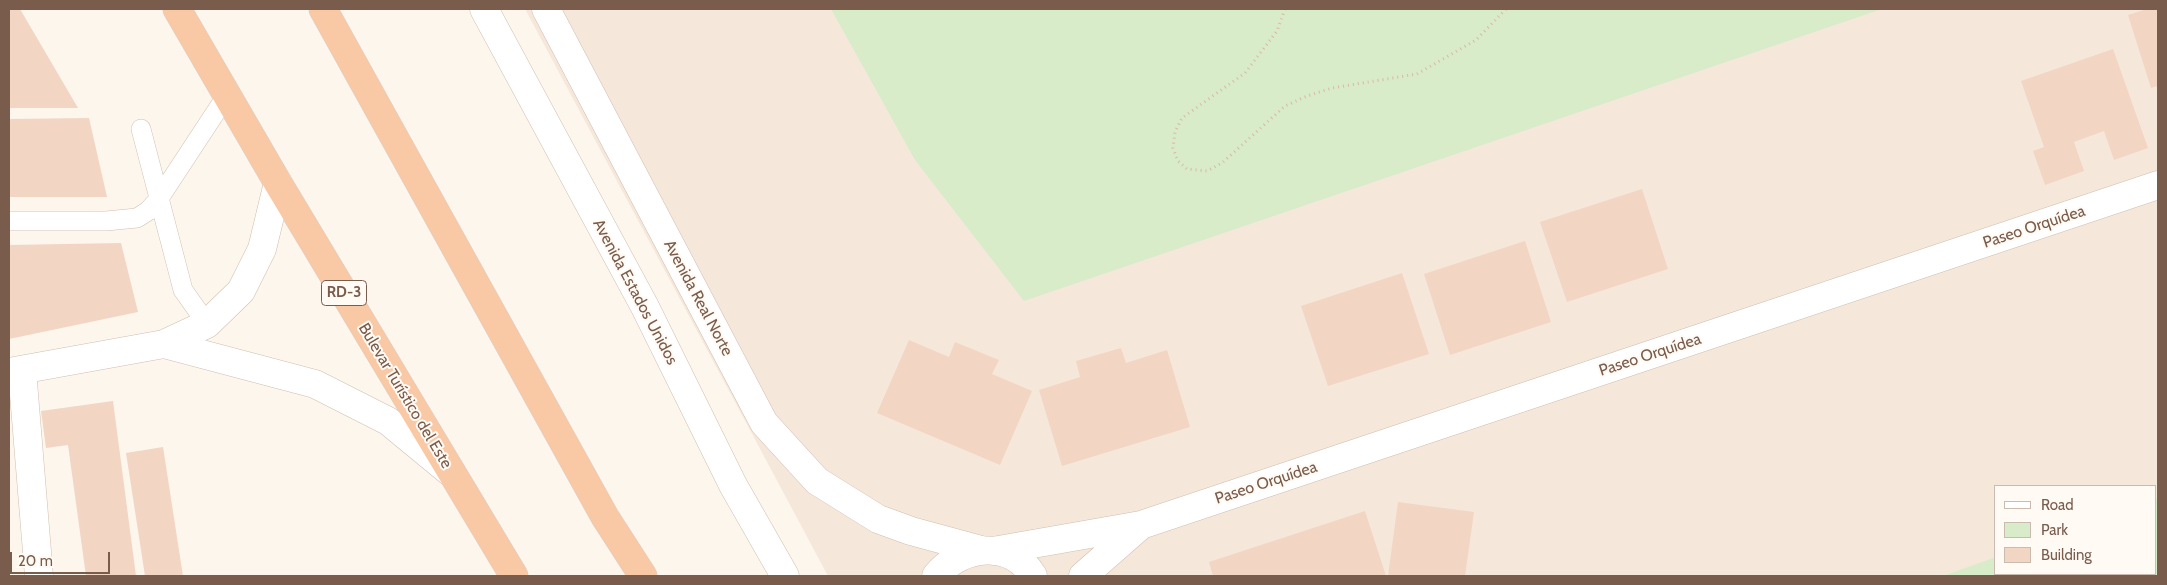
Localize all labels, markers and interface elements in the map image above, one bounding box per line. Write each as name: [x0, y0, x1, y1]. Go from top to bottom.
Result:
street label: Paseo Orquídea: [1980, 201, 2088, 253]
street label: Avenida Estados Unidos: [588, 216, 682, 368]
street label: Avenida Real Norte: [659, 237, 737, 359]
road number: RD-3: [322, 280, 366, 306]
street label: Bulevar Turístico del Este: [354, 320, 456, 472]
street label: Paseo Orquídea: [1596, 329, 1704, 381]
street label: Paseo Orquídea: [1212, 457, 1320, 509]
legend: [1994, 485, 2157, 575]
text: Road: [2041, 496, 2074, 514]
text: Park: [2041, 521, 2068, 539]
scale bar: [12, 542, 112, 574]
text: Building: [2041, 546, 2092, 564]
text: 20 m: [18, 552, 53, 570]

